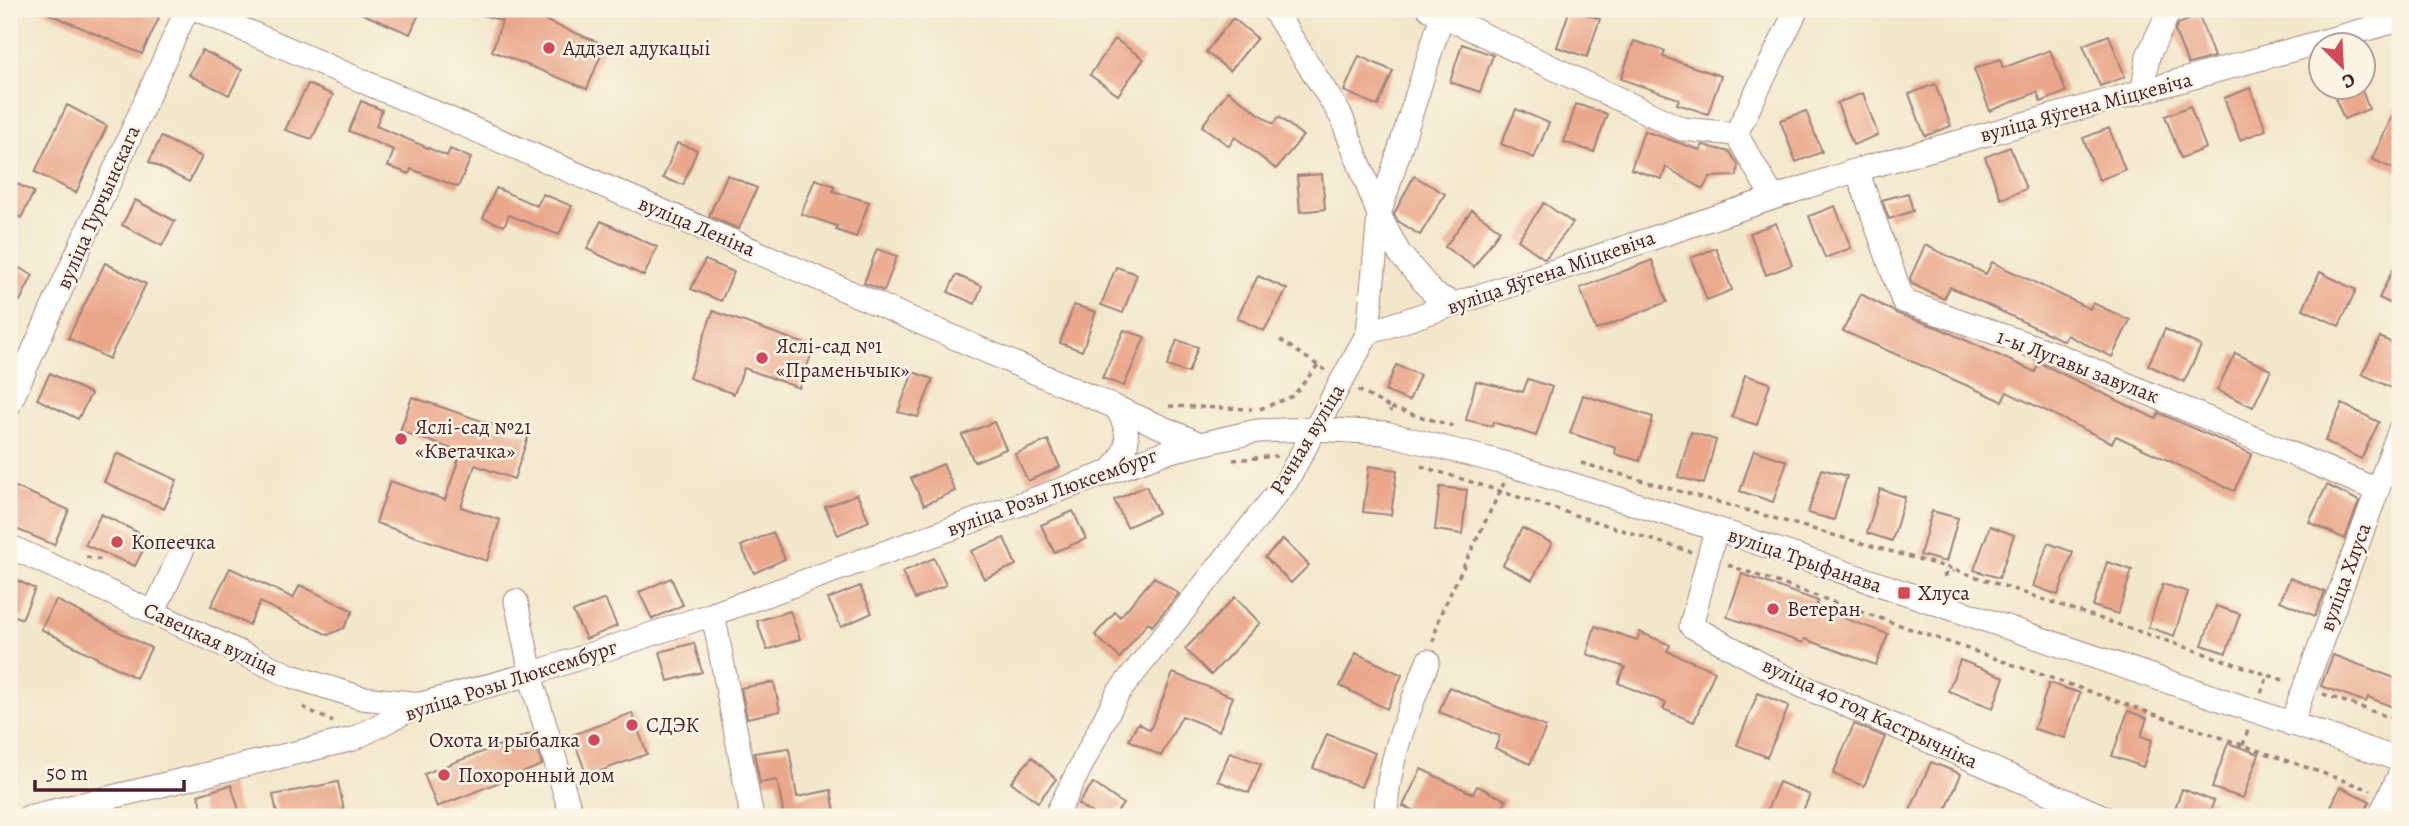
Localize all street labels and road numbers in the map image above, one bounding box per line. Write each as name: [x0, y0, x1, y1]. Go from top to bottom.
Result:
street label: вуліца Яўгена Міцкевіча: [1977, 65, 2195, 149]
street label: вуліца Турчынскага: [49, 120, 147, 293]
street label: вуліца Леніна: [634, 189, 760, 263]
street label: вуліца Яўгена Міцкевіча: [1443, 223, 1659, 321]
street label: 1-ы Лугавы завулак: [1993, 322, 2163, 410]
street label: Рачная вуліца: [1263, 378, 1351, 499]
street label: вуліца Розы Люксембург: [943, 441, 1161, 543]
street label: вуліца Хлуса: [2312, 519, 2378, 635]
street label: вуліца Трыфанава: [1724, 521, 1886, 600]
street label: Савецкая вуліца: [139, 596, 283, 683]
street label: вуліца Розы Люксембург: [401, 632, 621, 728]
street label: вуліца 40 год Кастрычніка: [1758, 651, 1983, 775]

